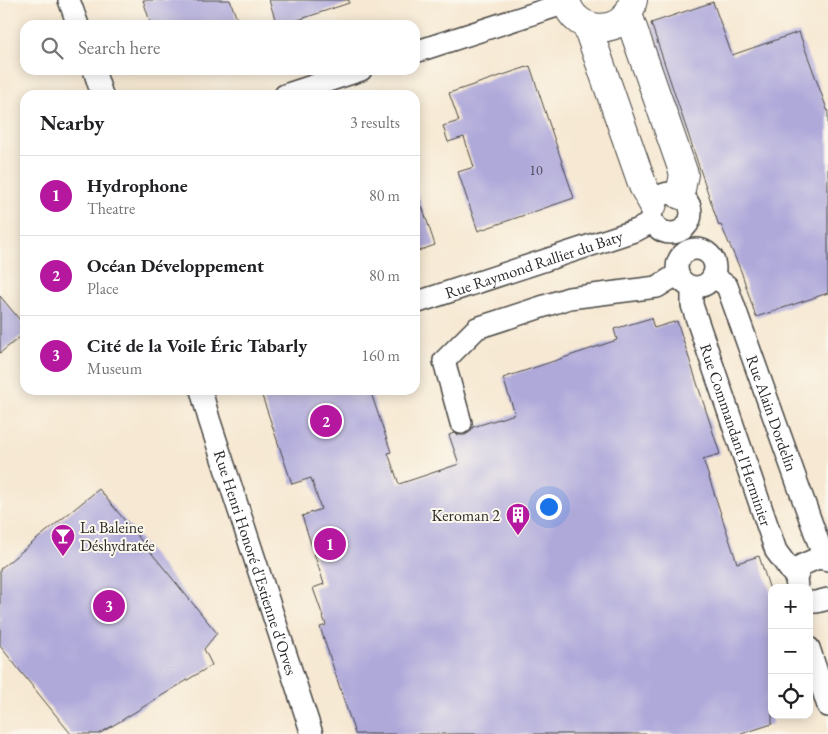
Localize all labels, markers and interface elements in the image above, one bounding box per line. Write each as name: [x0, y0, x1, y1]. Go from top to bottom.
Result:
search box: [20, 20, 420, 75]
icon: search: [38, 34, 66, 62]
text: Search here: [78, 35, 160, 60]
text: Nearby: [40, 109, 104, 136]
text: 3 results: [350, 112, 400, 133]
house number: 10: [529, 161, 543, 179]
text: Hydrophone: [87, 173, 188, 198]
text: 1: [52, 185, 60, 206]
text: 80 m: [369, 185, 400, 206]
text: Theatre: [87, 198, 135, 219]
street label: Rue Raymond Rallier du Baty: [442, 225, 626, 303]
text: Océan Développement: [87, 253, 264, 278]
text: 2: [52, 265, 60, 286]
text: 80 m: [369, 265, 400, 286]
text: Place: [87, 278, 119, 299]
text: Cité de la Voile Éric Tabarly: [87, 333, 307, 358]
street label: Rue Commandant l'Herminier: [695, 341, 777, 529]
text: 3: [52, 345, 60, 366]
text: 160 m: [361, 345, 400, 366]
street label: Rue Alain Dordelin: [742, 352, 803, 475]
text: Museum: [87, 358, 142, 379]
pin: 2: [310, 402, 342, 440]
street label: Rue Henri Honoré d'Estienne d'Orves: [209, 447, 302, 678]
your location: [536, 494, 562, 520]
building icon: Keroman 2: [505, 502, 531, 536]
place label: Keroman 2: [431, 505, 500, 526]
place label: La Baleine Déshydratée: [80, 517, 155, 556]
bar icon: La Baleine Déshydratée: [50, 523, 76, 557]
pin: 1: [314, 525, 346, 563]
map controls: [768, 584, 813, 719]
button: +: [768, 584, 813, 629]
pin: 3: [93, 587, 125, 625]
button: −: [768, 629, 813, 674]
button: locate: [768, 674, 813, 719]

